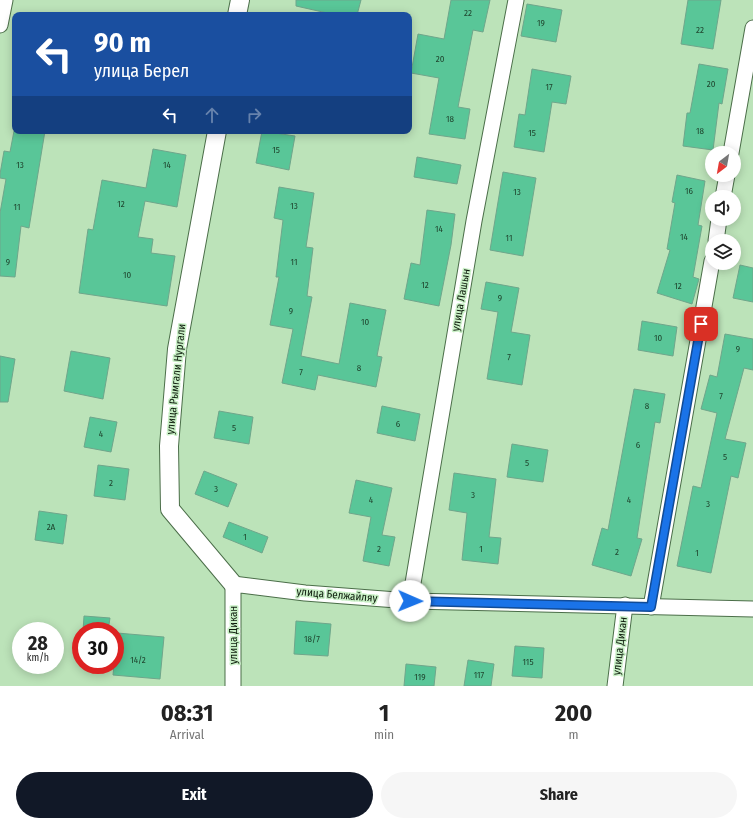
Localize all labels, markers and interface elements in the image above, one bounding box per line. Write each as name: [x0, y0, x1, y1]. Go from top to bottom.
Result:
house number: 22: [464, 8, 472, 18]
house number: 19: [537, 18, 545, 28]
house number: 22: [696, 25, 704, 35]
text: 90 m: [94, 26, 151, 59]
icon: left: [28, 28, 80, 80]
house number: 20: [436, 54, 445, 64]
text: улица Берел: [94, 60, 189, 82]
house number: 20: [707, 79, 716, 89]
house number: 17: [545, 82, 553, 92]
icon: left: [159, 104, 181, 126]
icon: ahead: [201, 104, 223, 126]
icon: right: [243, 104, 265, 126]
house number: 18: [446, 114, 455, 124]
house number: 18: [696, 126, 705, 136]
house number: 15: [528, 128, 536, 138]
house number: 15: [272, 145, 280, 155]
north arrow: [705, 146, 741, 182]
map controls: [705, 146, 741, 270]
house number: 13: [16, 160, 24, 170]
house number: 14: [163, 160, 172, 170]
house number: 16: [685, 186, 694, 196]
house number: 13: [513, 187, 521, 197]
button: sound: [705, 190, 741, 226]
house number: 12: [117, 199, 125, 209]
house number: 13: [290, 201, 298, 211]
house number: 11: [14, 202, 20, 212]
house number: 14: [435, 224, 444, 234]
house number: 14: [680, 232, 689, 242]
house number: 11: [506, 233, 512, 243]
button: layers: [705, 234, 741, 270]
house number: 9: [6, 257, 10, 267]
house number: 11: [291, 257, 297, 267]
street label: улица Лашын: [449, 268, 473, 332]
house number: 10: [123, 270, 131, 280]
house number: 12: [421, 280, 429, 290]
house number: 12: [674, 281, 682, 291]
house number: 9: [498, 293, 502, 303]
house number: 9: [289, 306, 293, 316]
pin: [684, 307, 718, 341]
icon: arrive: [690, 313, 712, 335]
house number: 10: [361, 317, 369, 327]
street label: улица Рымгали Нургали: [164, 323, 188, 435]
house number: 10: [654, 333, 662, 343]
house number: 9: [736, 344, 740, 354]
house number: 7: [507, 352, 511, 362]
house number: 8: [357, 363, 362, 373]
house number: 7: [299, 367, 303, 377]
house number: 7: [719, 391, 723, 401]
house number: 8: [645, 401, 650, 411]
house number: 6: [396, 419, 401, 429]
house number: 5: [232, 423, 236, 433]
house number: 4: [99, 429, 104, 439]
house number: 6: [636, 440, 641, 450]
house number: 5: [723, 452, 727, 462]
house number: 5: [525, 458, 529, 468]
house number: 2: [109, 478, 113, 488]
house number: 3: [214, 484, 218, 494]
house number: 3: [471, 490, 475, 500]
house number: 4: [369, 495, 374, 505]
house number: 4: [627, 495, 632, 505]
house number: 3: [706, 499, 710, 509]
house number: 2А: [47, 522, 56, 532]
house number: 1: [243, 532, 247, 542]
house number: 2: [377, 544, 381, 554]
house number: 1: [479, 544, 483, 554]
house number: 2: [615, 547, 619, 557]
house number: 1: [695, 548, 699, 558]
position arrow: [389, 580, 431, 622]
street label: улица Белжайляу: [296, 585, 378, 605]
street label: улица Дикан: [227, 606, 240, 664]
street label: улица Дикан: [610, 616, 630, 676]
speed limit sign: 30: [72, 622, 124, 674]
text: 28: [28, 631, 48, 655]
house number: 18/7: [304, 634, 320, 644]
text: km/h: [27, 652, 49, 664]
house number: 14/2: [130, 655, 146, 665]
house number: 115: [522, 657, 534, 667]
house number: 117: [474, 670, 485, 680]
house number: 119: [414, 672, 426, 682]
text: 08:31: [161, 699, 213, 727]
text: 1: [379, 699, 389, 727]
text: 200: [555, 699, 592, 727]
text: Arrival: [170, 727, 204, 742]
text: min: [374, 727, 394, 742]
text: m: [569, 727, 579, 742]
button: Exit: [16, 772, 373, 818]
button: Share: [381, 772, 737, 818]

